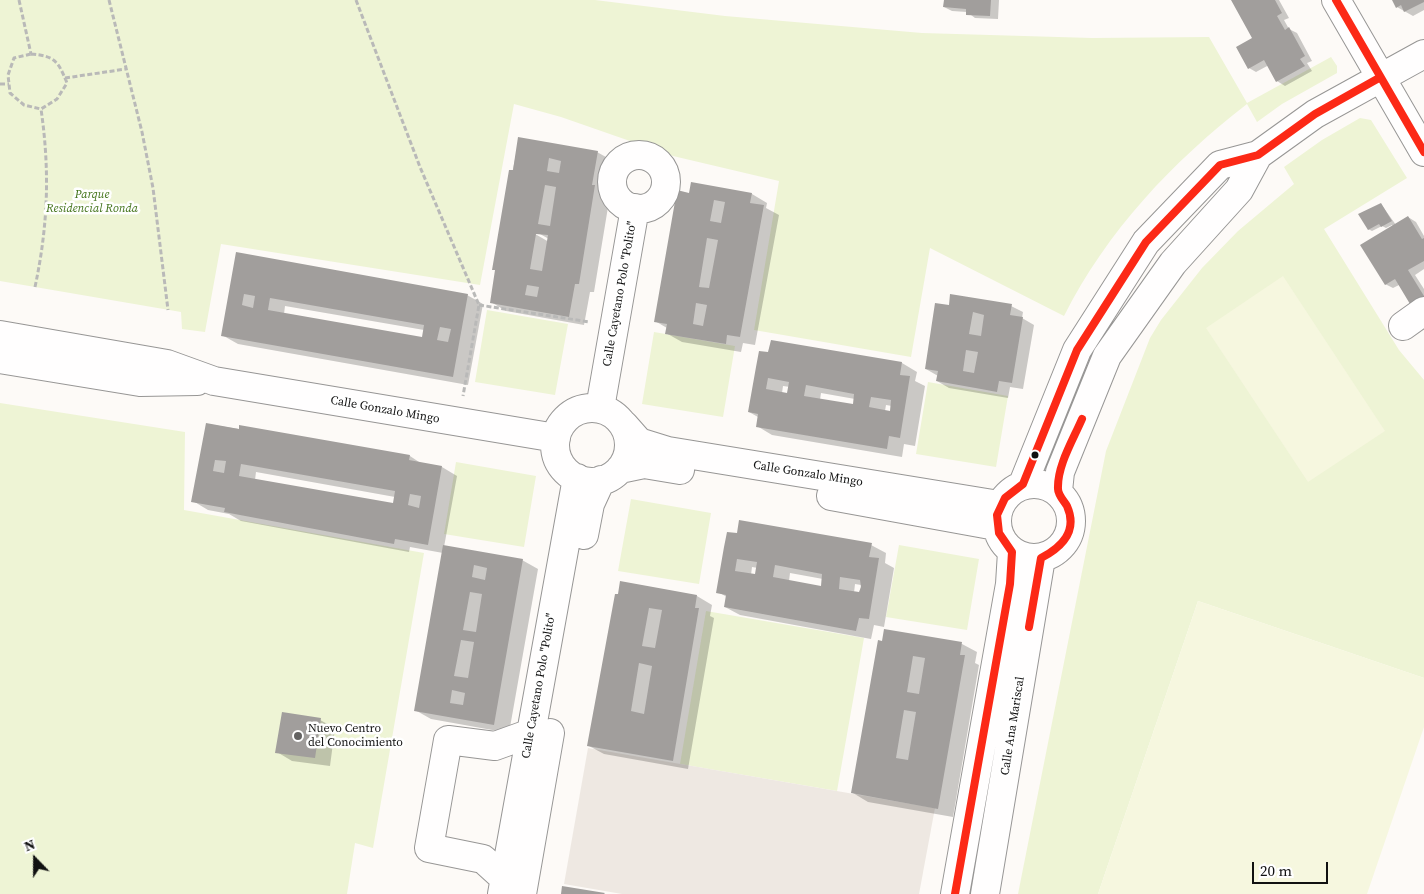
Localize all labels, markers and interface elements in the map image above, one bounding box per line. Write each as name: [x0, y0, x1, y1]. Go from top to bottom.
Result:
park label: Parque Residencial Ronda: [46, 188, 138, 216]
street label: Calle Cayetano Polo "Polito": [600, 220, 640, 368]
street label: Calle Gonzalo Mingo: [329, 393, 441, 427]
unlabelled marker: [1030, 450, 1040, 460]
street label: Calle Gonzalo Mingo: [752, 458, 864, 490]
street label: Calle Cayetano Polo "Polito": [519, 612, 559, 760]
street label: Calle Ana Mariscal: [998, 676, 1028, 776]
place label: Nuevo Centro del Conocimiento: [308, 722, 403, 750]
marker: Nuevo Centro del Conocimiento: [292, 730, 304, 742]
north arrow: [10, 834, 60, 884]
text: N: [21, 834, 38, 856]
scale bar: [1254, 852, 1330, 884]
text: 20 m: [1260, 860, 1292, 881]

